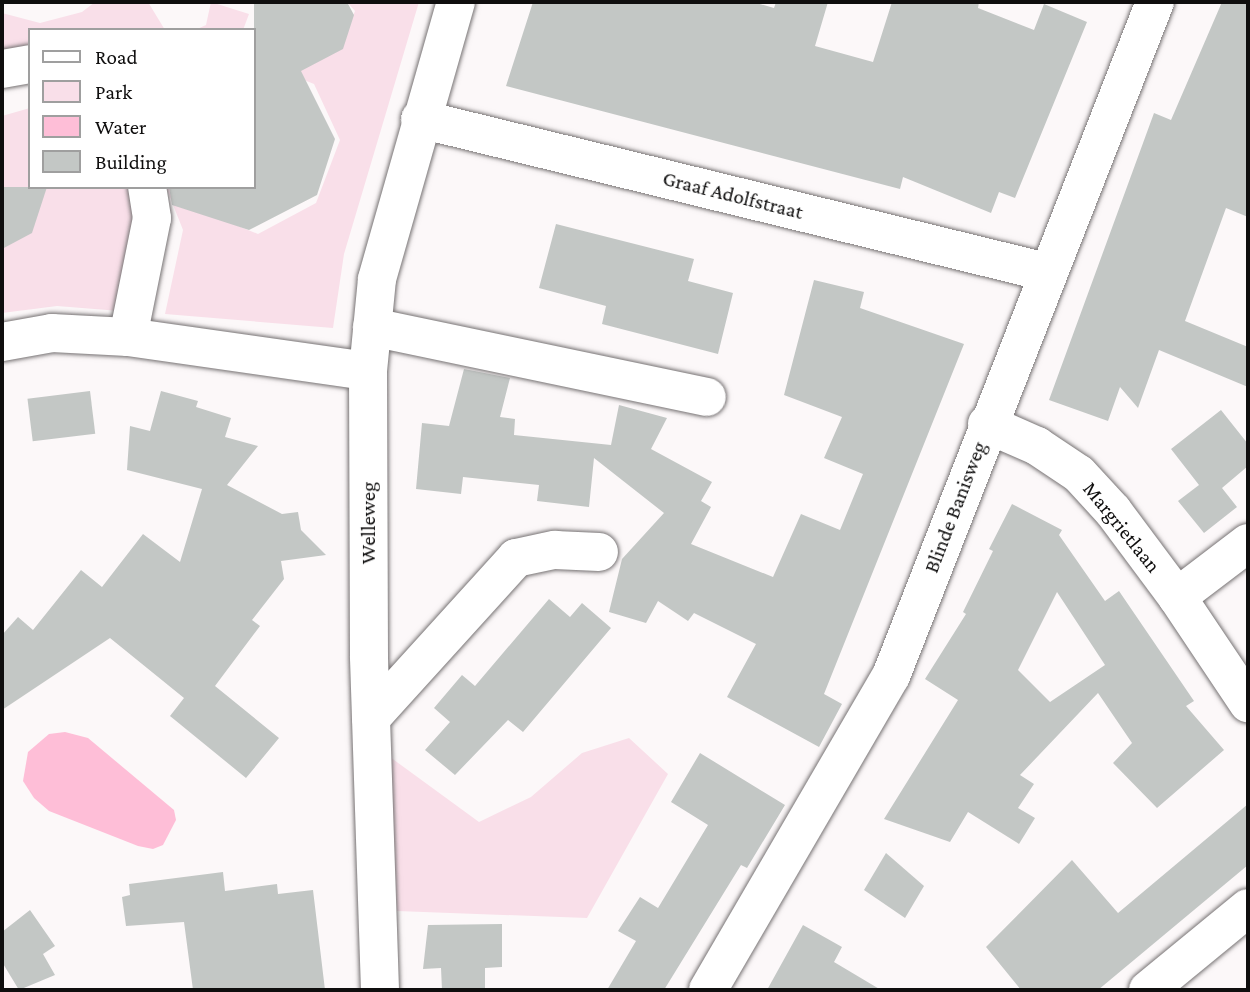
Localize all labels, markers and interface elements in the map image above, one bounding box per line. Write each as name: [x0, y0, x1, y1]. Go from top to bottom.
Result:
legend: [28, 28, 256, 189]
text: Road: [95, 45, 138, 69]
text: Park: [95, 80, 132, 104]
text: Water: [95, 115, 147, 139]
text: Building: [95, 150, 167, 174]
street label: Graaf Adolfstraat: [660, 165, 806, 225]
street label: Blinde Banisweg: [918, 438, 992, 576]
street label: Margrietlaan: [1078, 476, 1166, 578]
street label: Welleweg: [355, 482, 381, 564]

